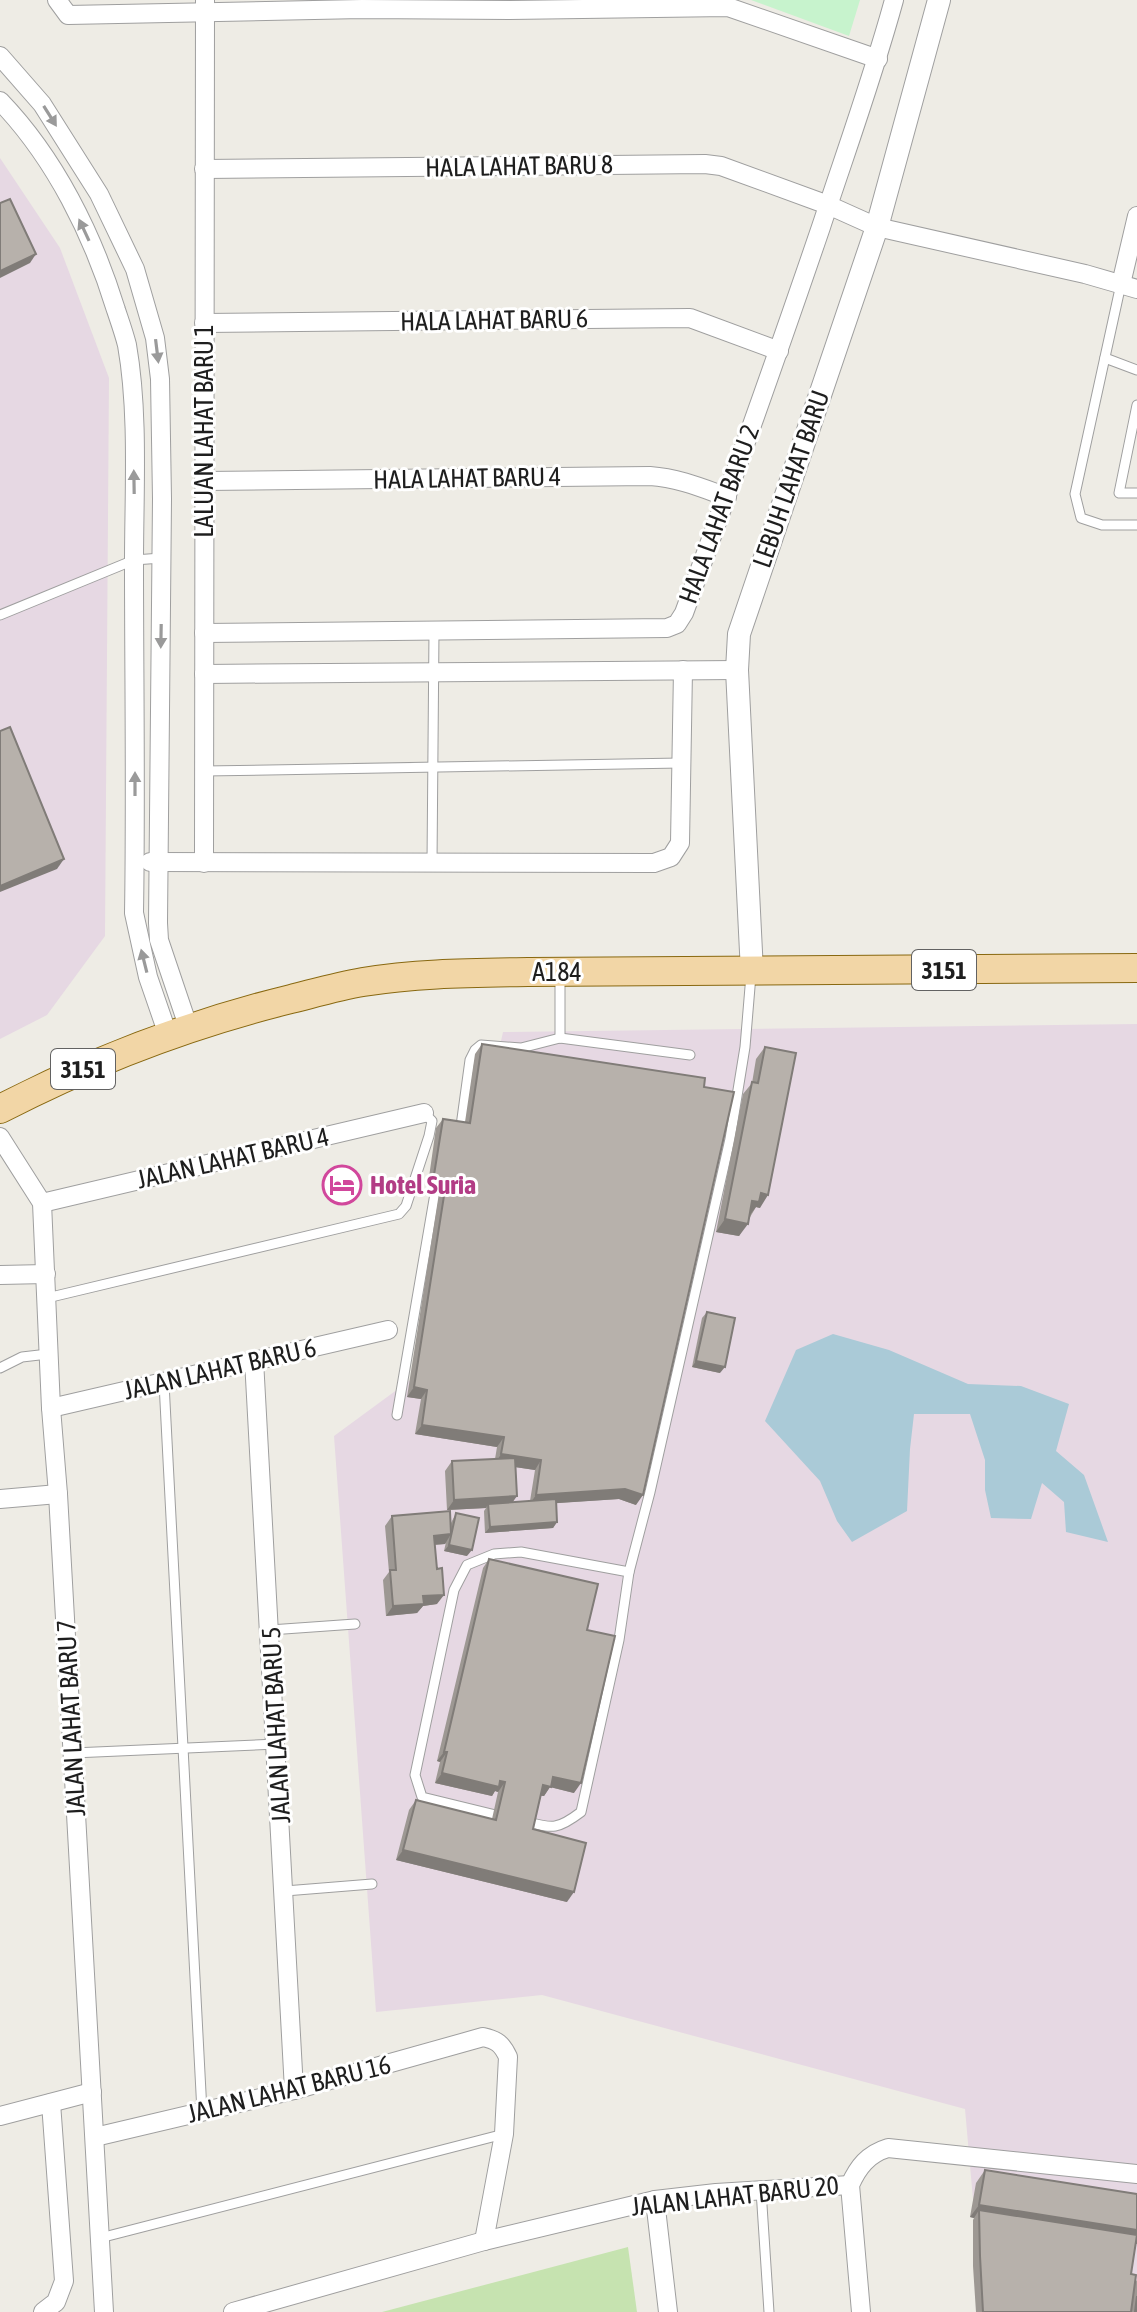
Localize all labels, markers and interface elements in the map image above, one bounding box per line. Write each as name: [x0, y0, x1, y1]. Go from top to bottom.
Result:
one-way arrow: [42, 105, 56, 127]
street label: HALA LAHAT BARU 8: [425, 149, 613, 183]
one-way arrow: [78, 219, 91, 242]
street label: HALA LAHAT BARU 6: [400, 303, 588, 337]
street label: LALUAN LAHAT BARU 1: [189, 324, 219, 538]
one-way arrow: [151, 339, 164, 364]
street label: LEBUH LAHAT BARU: [747, 386, 835, 572]
street label: HALA LAHAT BARU 2: [673, 421, 765, 607]
street label: HALA LAHAT BARU 4: [373, 461, 561, 495]
one-way arrow: [128, 469, 141, 494]
one-way arrow: [155, 624, 168, 649]
one-way arrow: [129, 771, 141, 796]
one-way arrow: [137, 949, 150, 974]
road number: 3151: [912, 950, 976, 990]
street label: A184: [532, 957, 582, 987]
road number: 3151: [51, 1049, 115, 1089]
street label: JALAN LAHAT BARU 4: [134, 1121, 332, 1195]
hotel icon: Hotel Suria: [321, 1164, 363, 1206]
place label: Hotel Suria: [370, 1170, 476, 1200]
street label: JALAN LAHAT BARU 6: [121, 1332, 319, 1406]
street label: JALAN LAHAT BARU 7: [51, 1619, 91, 1817]
street label: JALAN LAHAT BARU 5: [256, 1626, 296, 1824]
street label: JALAN LAHAT BARU 16: [184, 2049, 394, 2129]
street label: JALAN LAHAT BARU 20: [630, 2170, 840, 2222]

